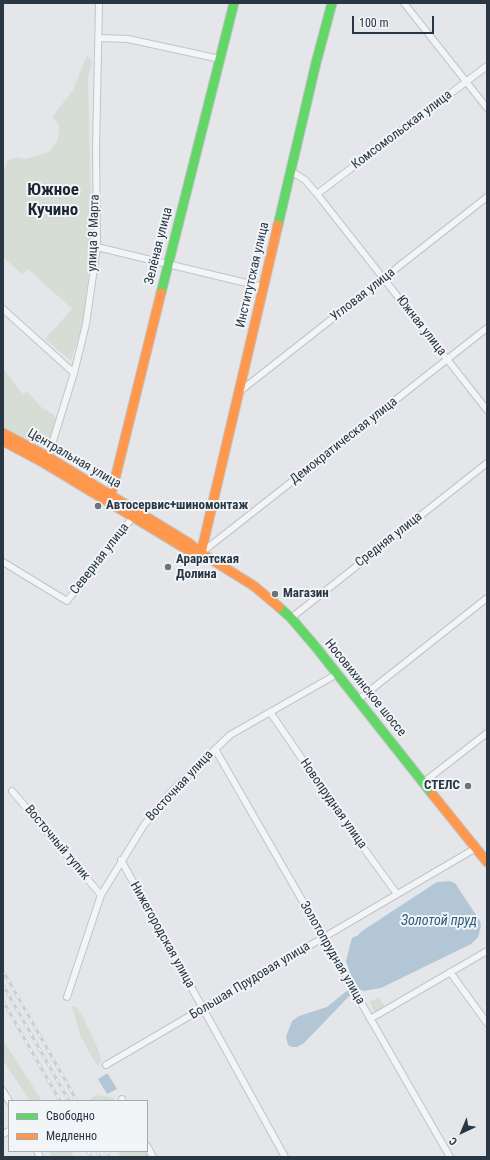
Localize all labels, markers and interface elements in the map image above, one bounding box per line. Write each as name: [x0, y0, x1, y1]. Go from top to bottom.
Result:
scale bar: [354, 8, 436, 34]
text: 100 m: [359, 16, 389, 30]
street label: Комсомольская улица: [349, 87, 455, 173]
district label: Южное Кучино: [27, 181, 79, 221]
street label: улица 8 Марта: [85, 194, 103, 272]
street label: Зелёная улица: [142, 206, 176, 286]
street label: Институтская улица: [233, 221, 273, 329]
street label: Угловая улица: [328, 265, 398, 325]
street label: Южная улица: [393, 293, 449, 359]
street label: Демократическая улица: [287, 394, 401, 488]
street label: Центральная улица: [24, 426, 124, 492]
place label: Автосервис+шиномонтаж: [106, 498, 248, 514]
marker: Автосервис+шиномонтаж: [93, 501, 103, 511]
street label: Средняя улица: [353, 509, 425, 571]
street label: Северная улица: [67, 520, 133, 598]
place label: Араратская Долина: [176, 552, 239, 583]
marker: Араратская Долина: [163, 562, 173, 572]
place label: Магазин: [283, 586, 329, 602]
marker: Магазин: [270, 589, 280, 599]
street label: Носовихинское шоссе: [321, 636, 409, 740]
street label: Восточная улица: [143, 747, 217, 825]
street label: Новопрудная улица: [296, 756, 370, 852]
place label: СТЕЛС: [424, 778, 460, 794]
marker: СТЕЛС: [463, 781, 473, 791]
street label: Восточный тупик: [21, 802, 93, 884]
street label: Нижегородская улица: [126, 879, 198, 991]
street label: Золотопрудная улица: [296, 899, 368, 1007]
water label: Золотой пруд: [401, 913, 477, 929]
street label: Большая Прудовая улица: [187, 939, 313, 1023]
legend: [8, 1100, 148, 1152]
text: Свободно: [46, 1109, 95, 1123]
north arrow: [442, 1112, 482, 1152]
text: Медленно: [46, 1129, 97, 1143]
text: С: [447, 1134, 460, 1148]

